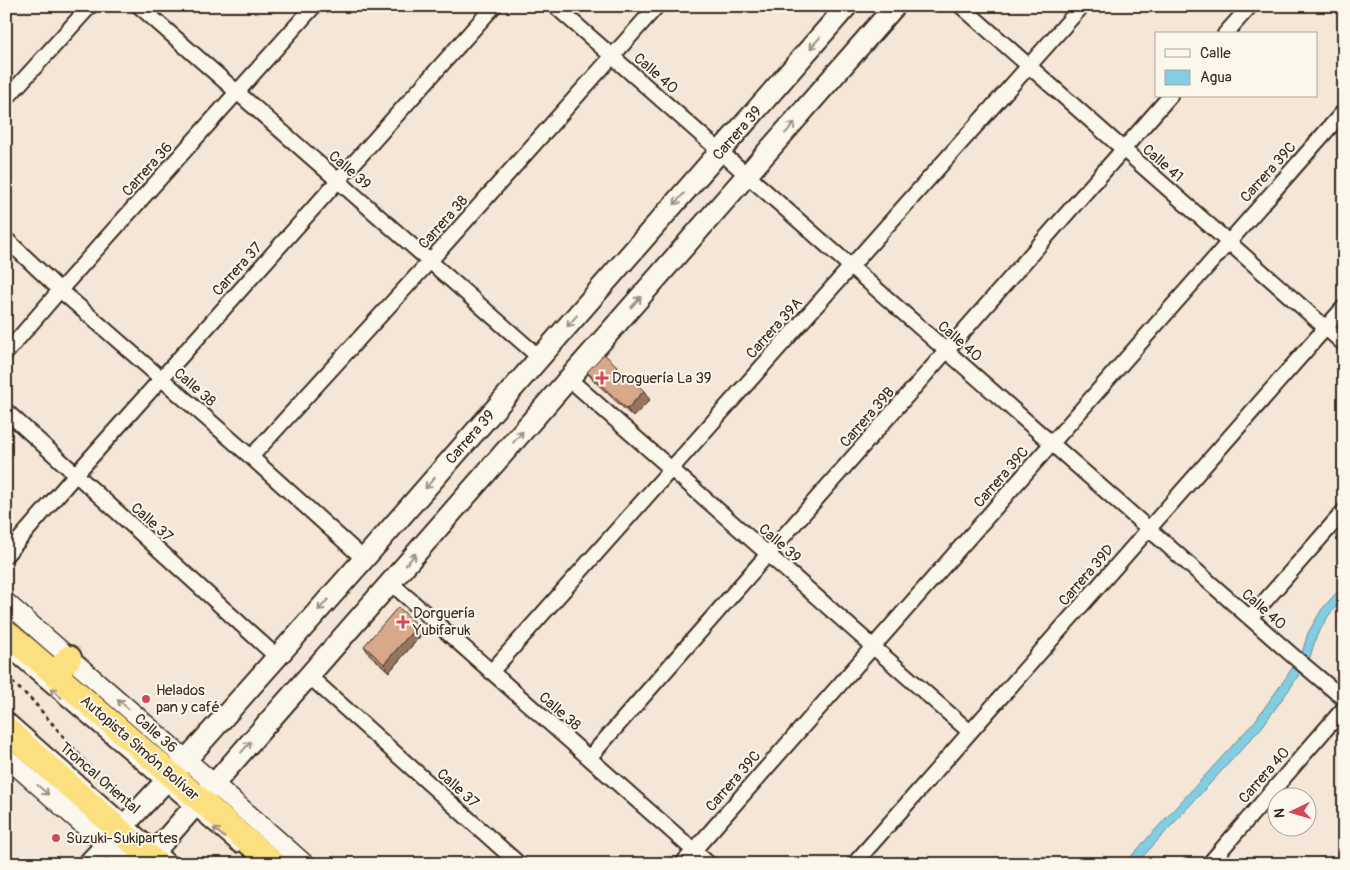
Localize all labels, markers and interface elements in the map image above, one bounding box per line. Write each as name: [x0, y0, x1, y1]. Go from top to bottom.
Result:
legend: [1155, 32, 1318, 98]
one-way arrow: [810, 36, 821, 49]
text: Calle: [1200, 44, 1231, 63]
street label: Calle 40: [629, 49, 682, 98]
text: Agua: [1200, 68, 1232, 87]
street label: Carrera 39: [709, 102, 766, 164]
one-way arrow: [784, 122, 795, 135]
street label: Carrera 36: [118, 138, 177, 200]
street label: Carrera 39C: [1236, 138, 1301, 207]
street label: Calle 41: [1138, 140, 1187, 186]
street label: Calle 39: [325, 147, 375, 194]
street label: Carrera 38: [414, 191, 473, 253]
one-way arrow: [673, 193, 685, 206]
street label: Carrera 37: [208, 238, 267, 300]
street label: Carrera 39A: [742, 294, 807, 363]
one-way arrow: [631, 295, 642, 308]
one-way arrow: [566, 315, 578, 328]
street label: Calle 40: [933, 317, 986, 366]
street label: Calle 38: [170, 364, 220, 411]
place label: Droguería La 39: [612, 369, 712, 388]
marker: Droguería La 39: [596, 372, 608, 384]
street label: Carrera 39B: [836, 383, 899, 452]
street label: Carrera 39: [442, 406, 499, 468]
one-way arrow: [512, 430, 523, 443]
street label: Carrera 39C: [970, 443, 1033, 512]
one-way arrow: [424, 477, 436, 490]
street label: Calle 37: [127, 498, 177, 546]
street label: Calle 39: [755, 520, 805, 567]
street label: Carrera 39D: [1055, 541, 1118, 610]
one-way arrow: [405, 553, 417, 566]
street label: Calle 40: [1237, 585, 1290, 634]
one-way arrow: [317, 599, 328, 612]
place label: Dorguería Yubifaruk: [412, 604, 475, 640]
marker: Dorguería Yubifaruk: [397, 616, 409, 628]
place label: Helados pan y café: [156, 681, 220, 717]
one-way arrow: [49, 687, 62, 699]
street label: Calle 38: [535, 688, 585, 735]
street label: Autopista Simón Bolívar: [76, 692, 204, 806]
marker: Helados pan y café: [140, 693, 152, 705]
one-way arrow: [116, 699, 129, 710]
street label: Calle 36: [130, 709, 181, 757]
street label: Troncal Oriental: [56, 738, 144, 818]
one-way arrow: [241, 741, 252, 754]
street label: Carrera 40: [1235, 743, 1294, 807]
street label: Carrera 39C: [702, 747, 765, 816]
street label: Calle 37: [433, 764, 483, 812]
one-way arrow: [36, 784, 49, 795]
north arrow: [1268, 788, 1318, 838]
text: N: [1271, 808, 1288, 819]
one-way arrow: [213, 827, 226, 838]
place label: Suzuki-Sukipartes: [66, 829, 178, 848]
marker: Suzuki-Sukipartes: [50, 832, 62, 844]

